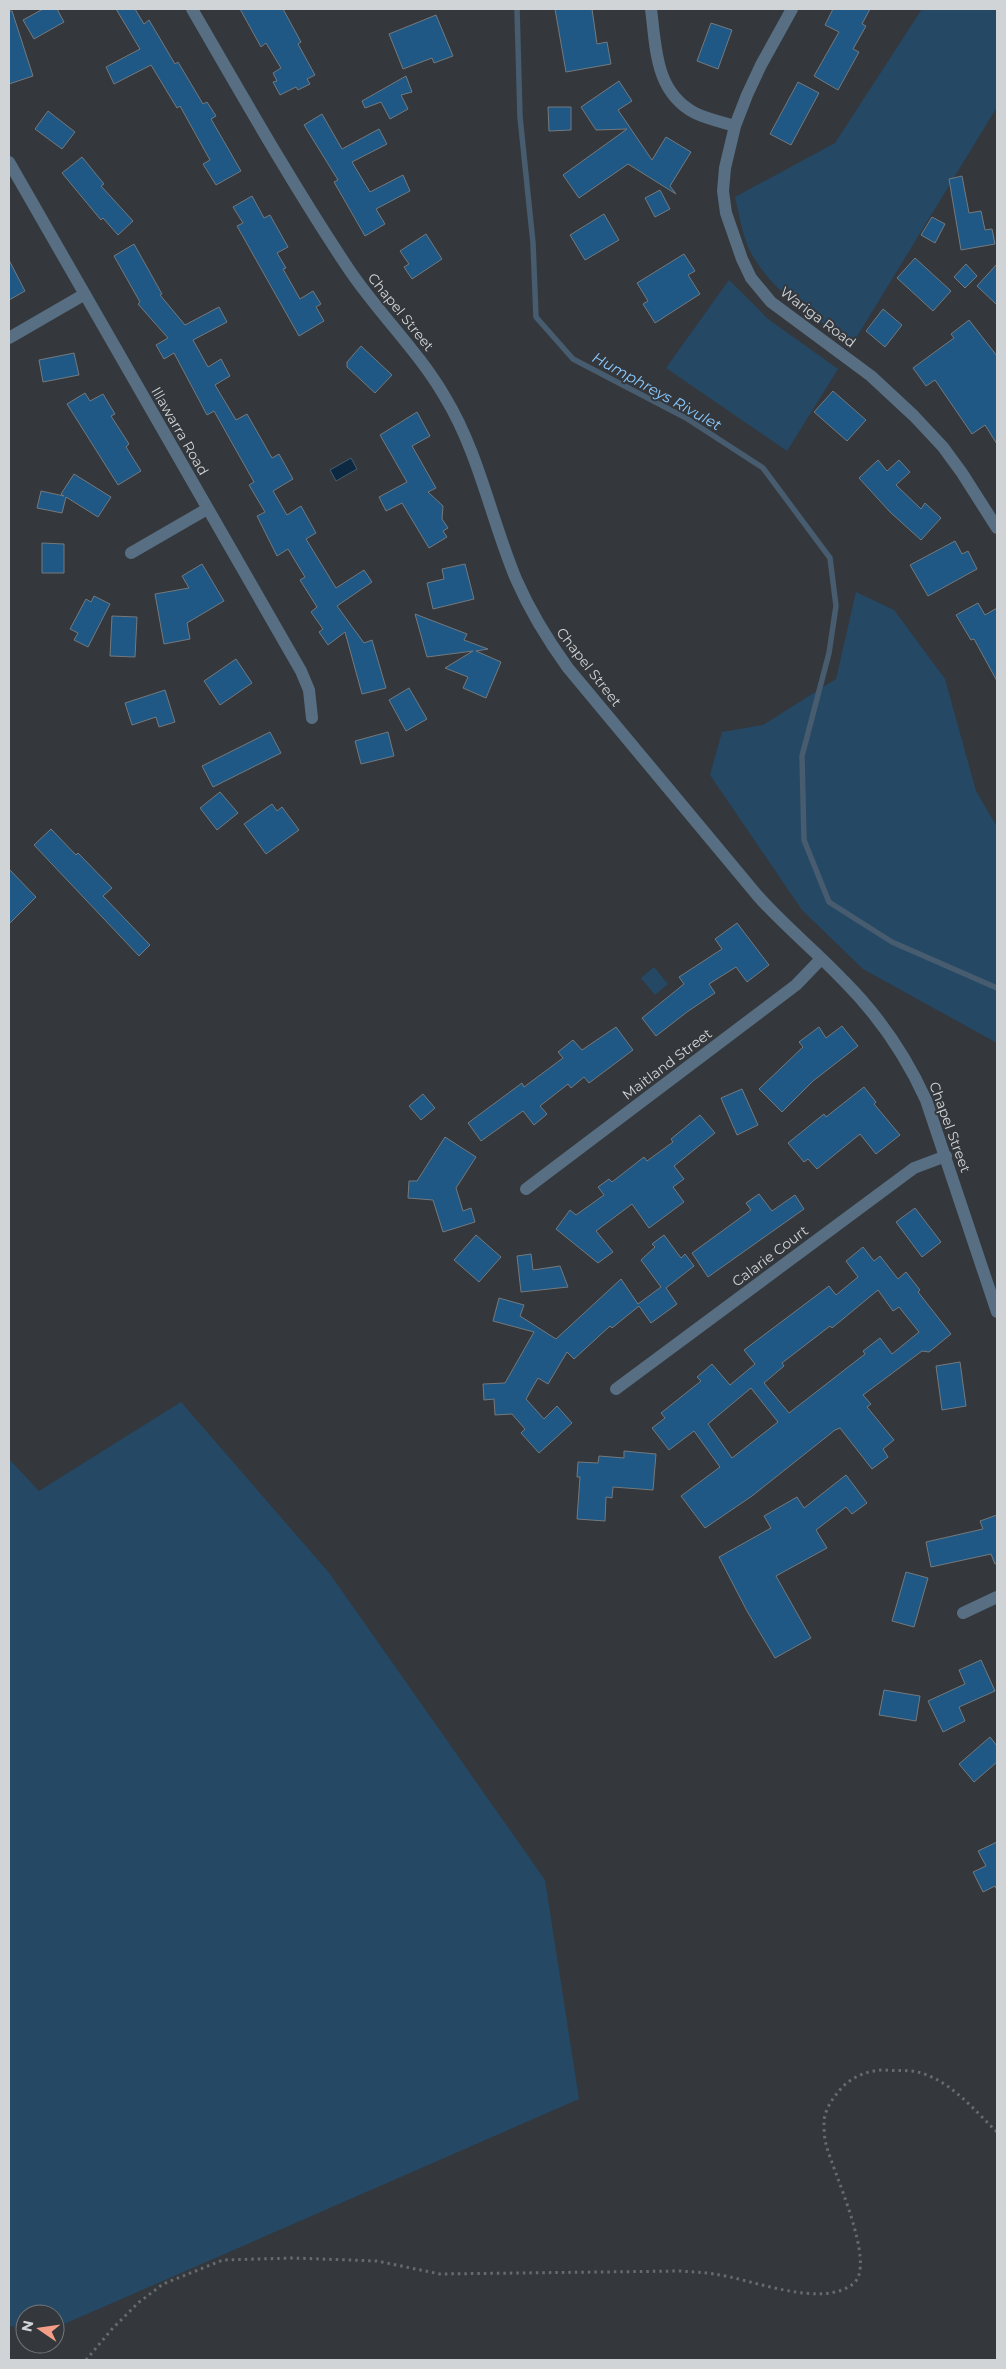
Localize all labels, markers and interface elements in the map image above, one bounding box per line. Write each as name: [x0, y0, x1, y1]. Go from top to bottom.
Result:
street label: Chapel Street: [364, 269, 438, 355]
street label: Wariga Road: [776, 283, 860, 351]
water label: Humphreys Rivulet: [589, 348, 725, 434]
street label: Illawarra Road: [147, 384, 213, 478]
street label: Chapel Street: [553, 624, 626, 710]
street label: Maitland Street: [618, 1024, 716, 1104]
street label: Chapel Street: [925, 1079, 975, 1175]
street label: Calarie Court: [728, 1221, 812, 1291]
north arrow: [15, 2304, 65, 2354]
text: N: [17, 2319, 37, 2334]

